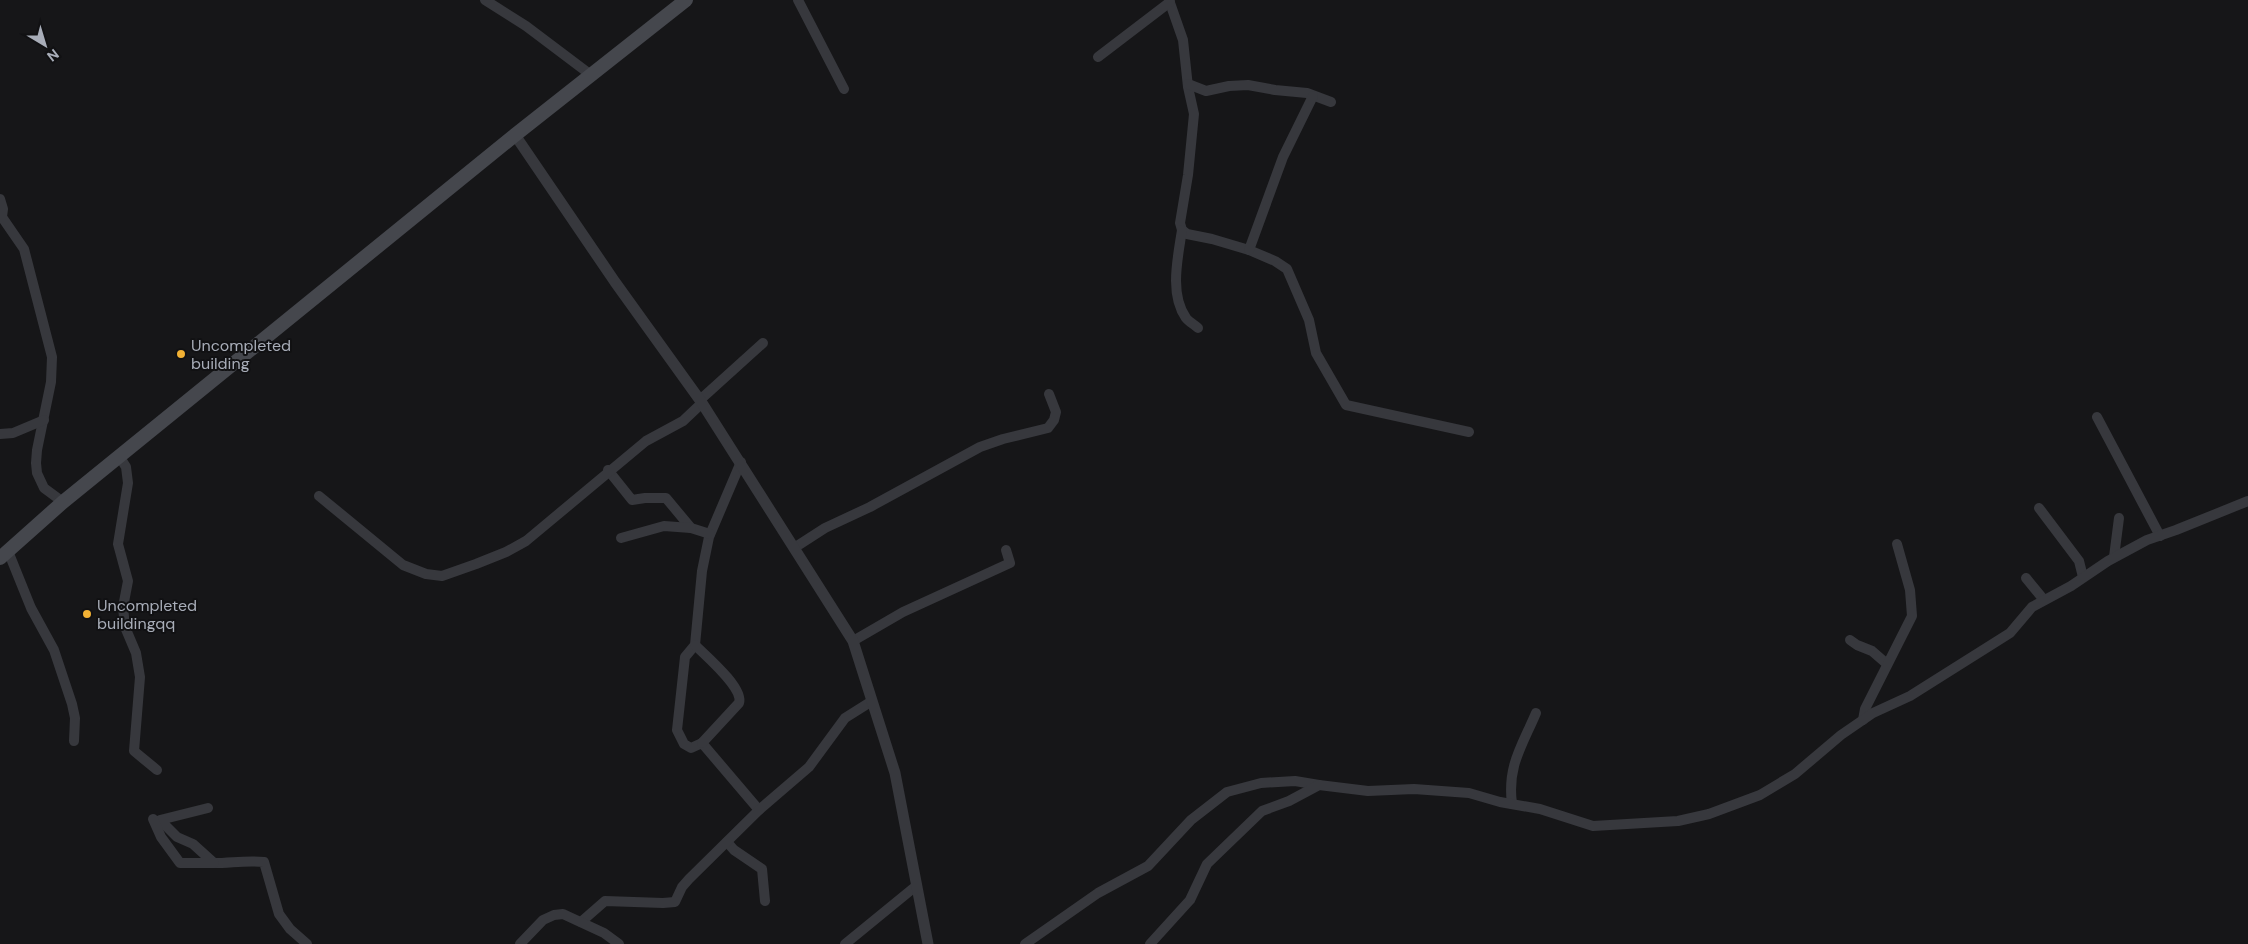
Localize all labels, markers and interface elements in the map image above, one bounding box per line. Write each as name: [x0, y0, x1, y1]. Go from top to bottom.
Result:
north arrow: [20, 20, 70, 70]
text: N: [43, 45, 63, 65]
place label: Uncompleted building: [191, 335, 291, 374]
marker: Uncompleted building: [175, 348, 187, 360]
place label: Uncompleted buildingqq: [97, 595, 197, 634]
marker: Uncompleted buildingqq: [81, 608, 93, 620]

